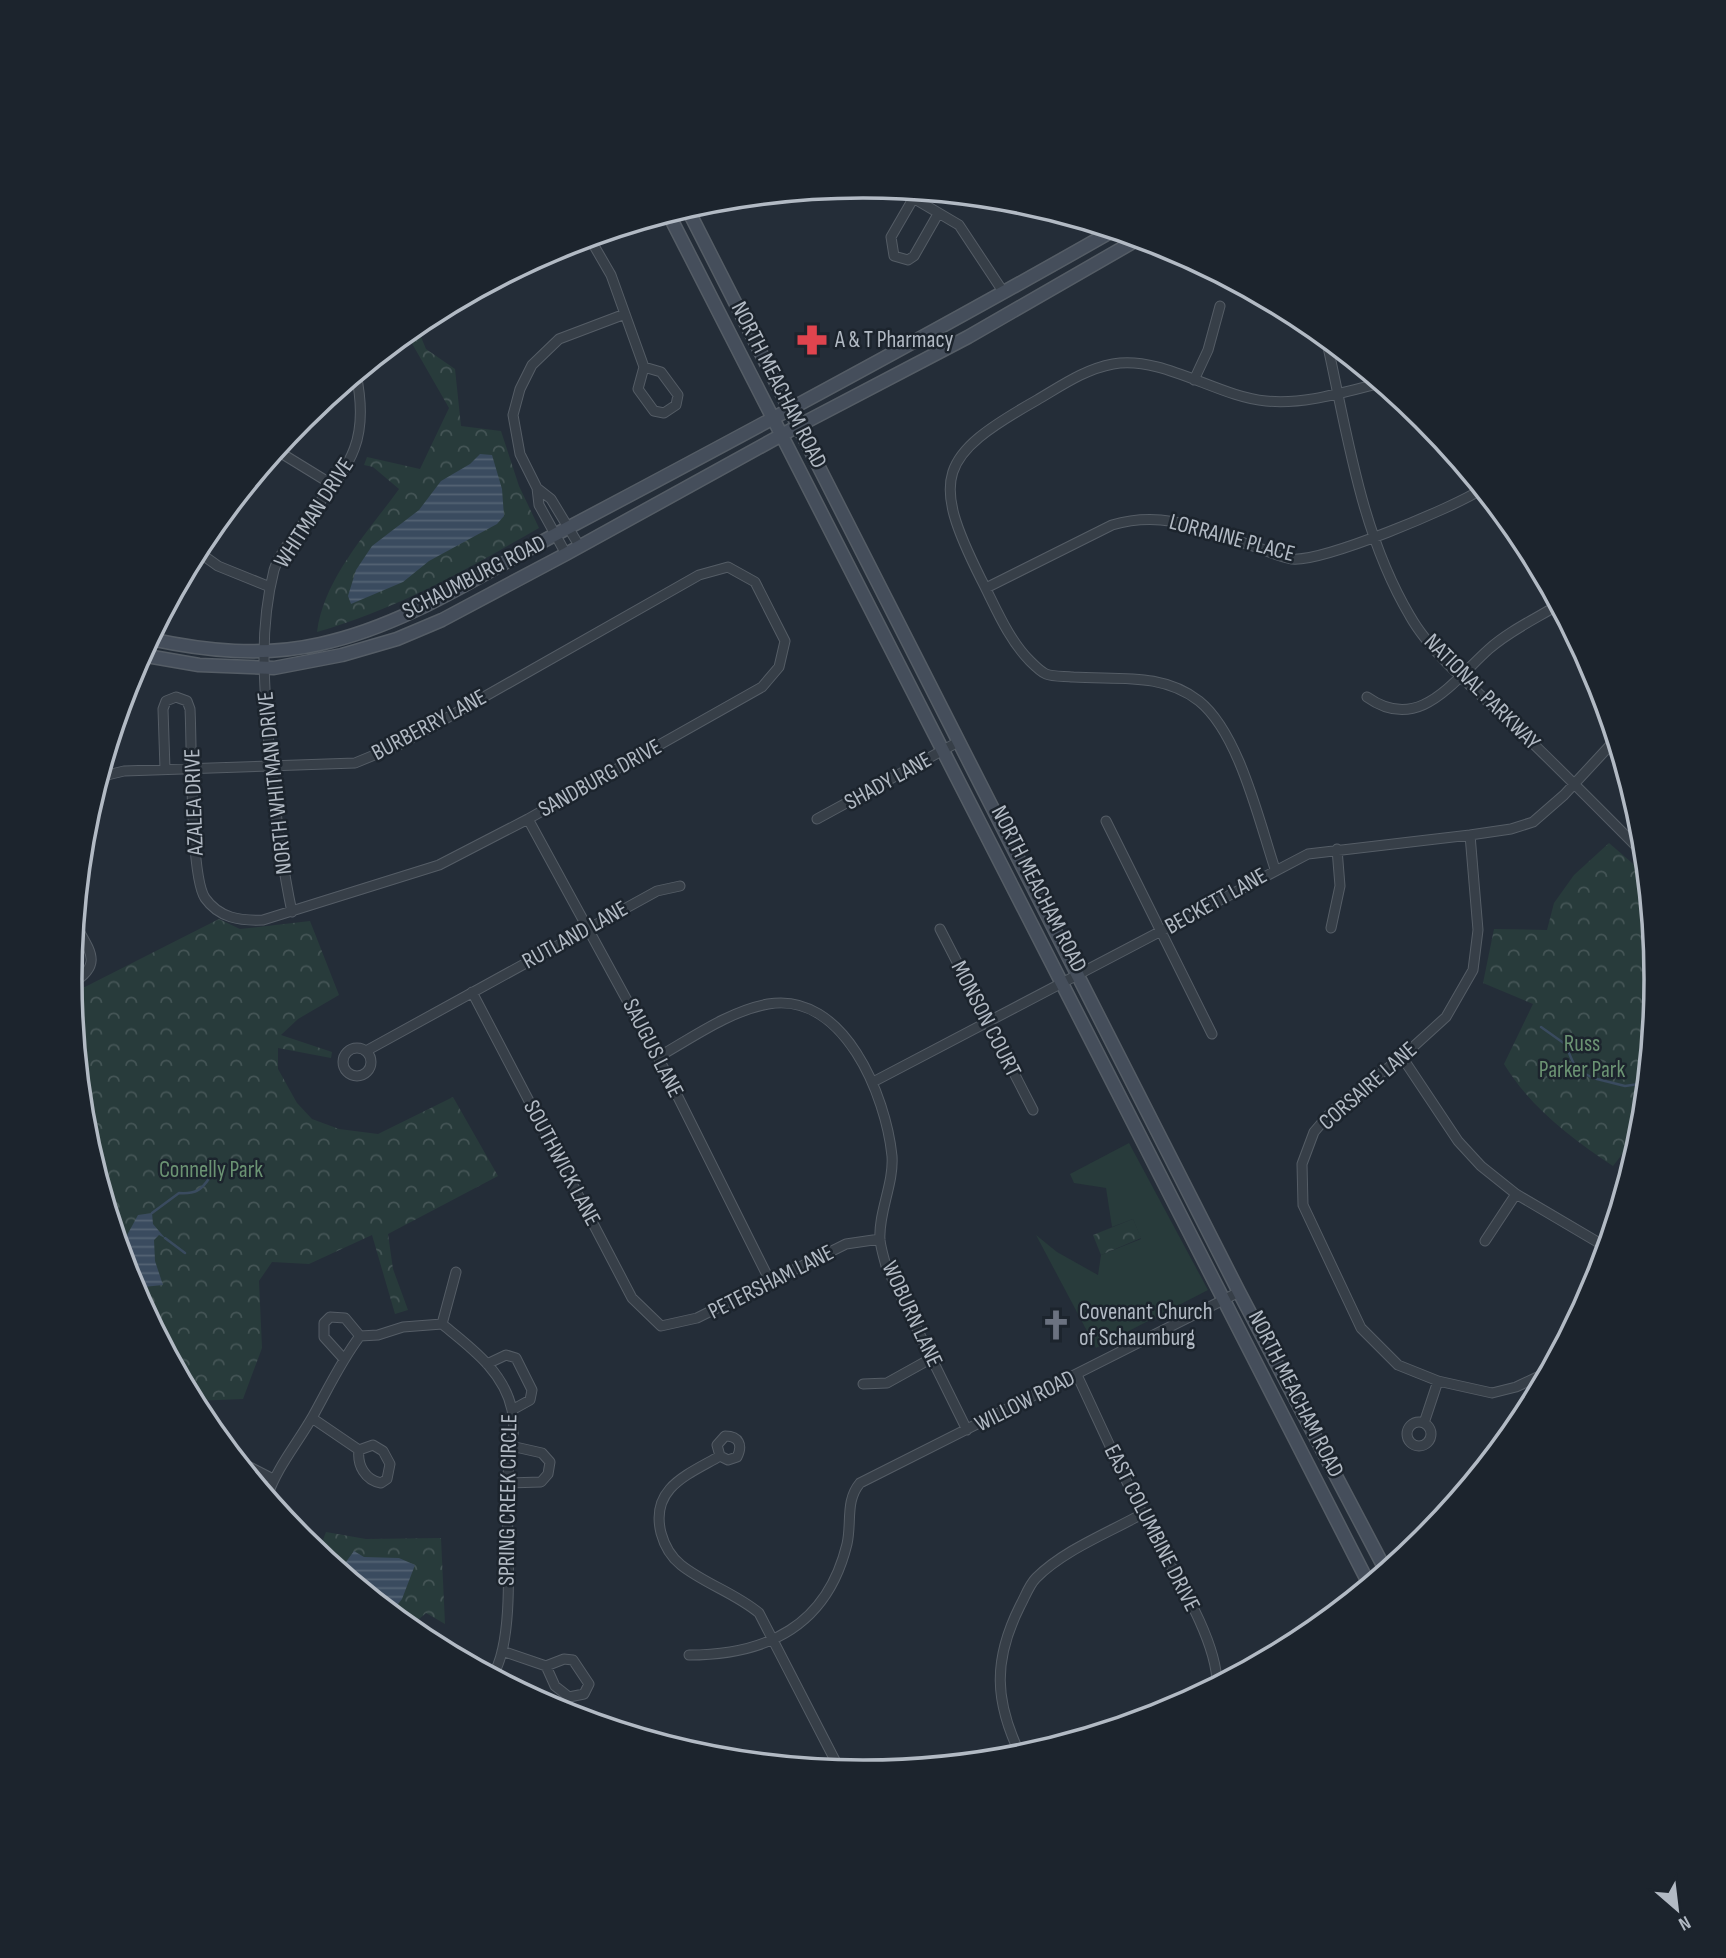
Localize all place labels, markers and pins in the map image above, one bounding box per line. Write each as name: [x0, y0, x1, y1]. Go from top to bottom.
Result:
pharmacy icon: A & T Pharmacy: [795, 323, 829, 357]
place label: A & T Pharmacy: [834, 326, 953, 354]
place label: Covenant Church of Schaumburg: [1079, 1298, 1213, 1352]
church icon: Covenant Church of Schaumburg: [1039, 1308, 1073, 1342]

